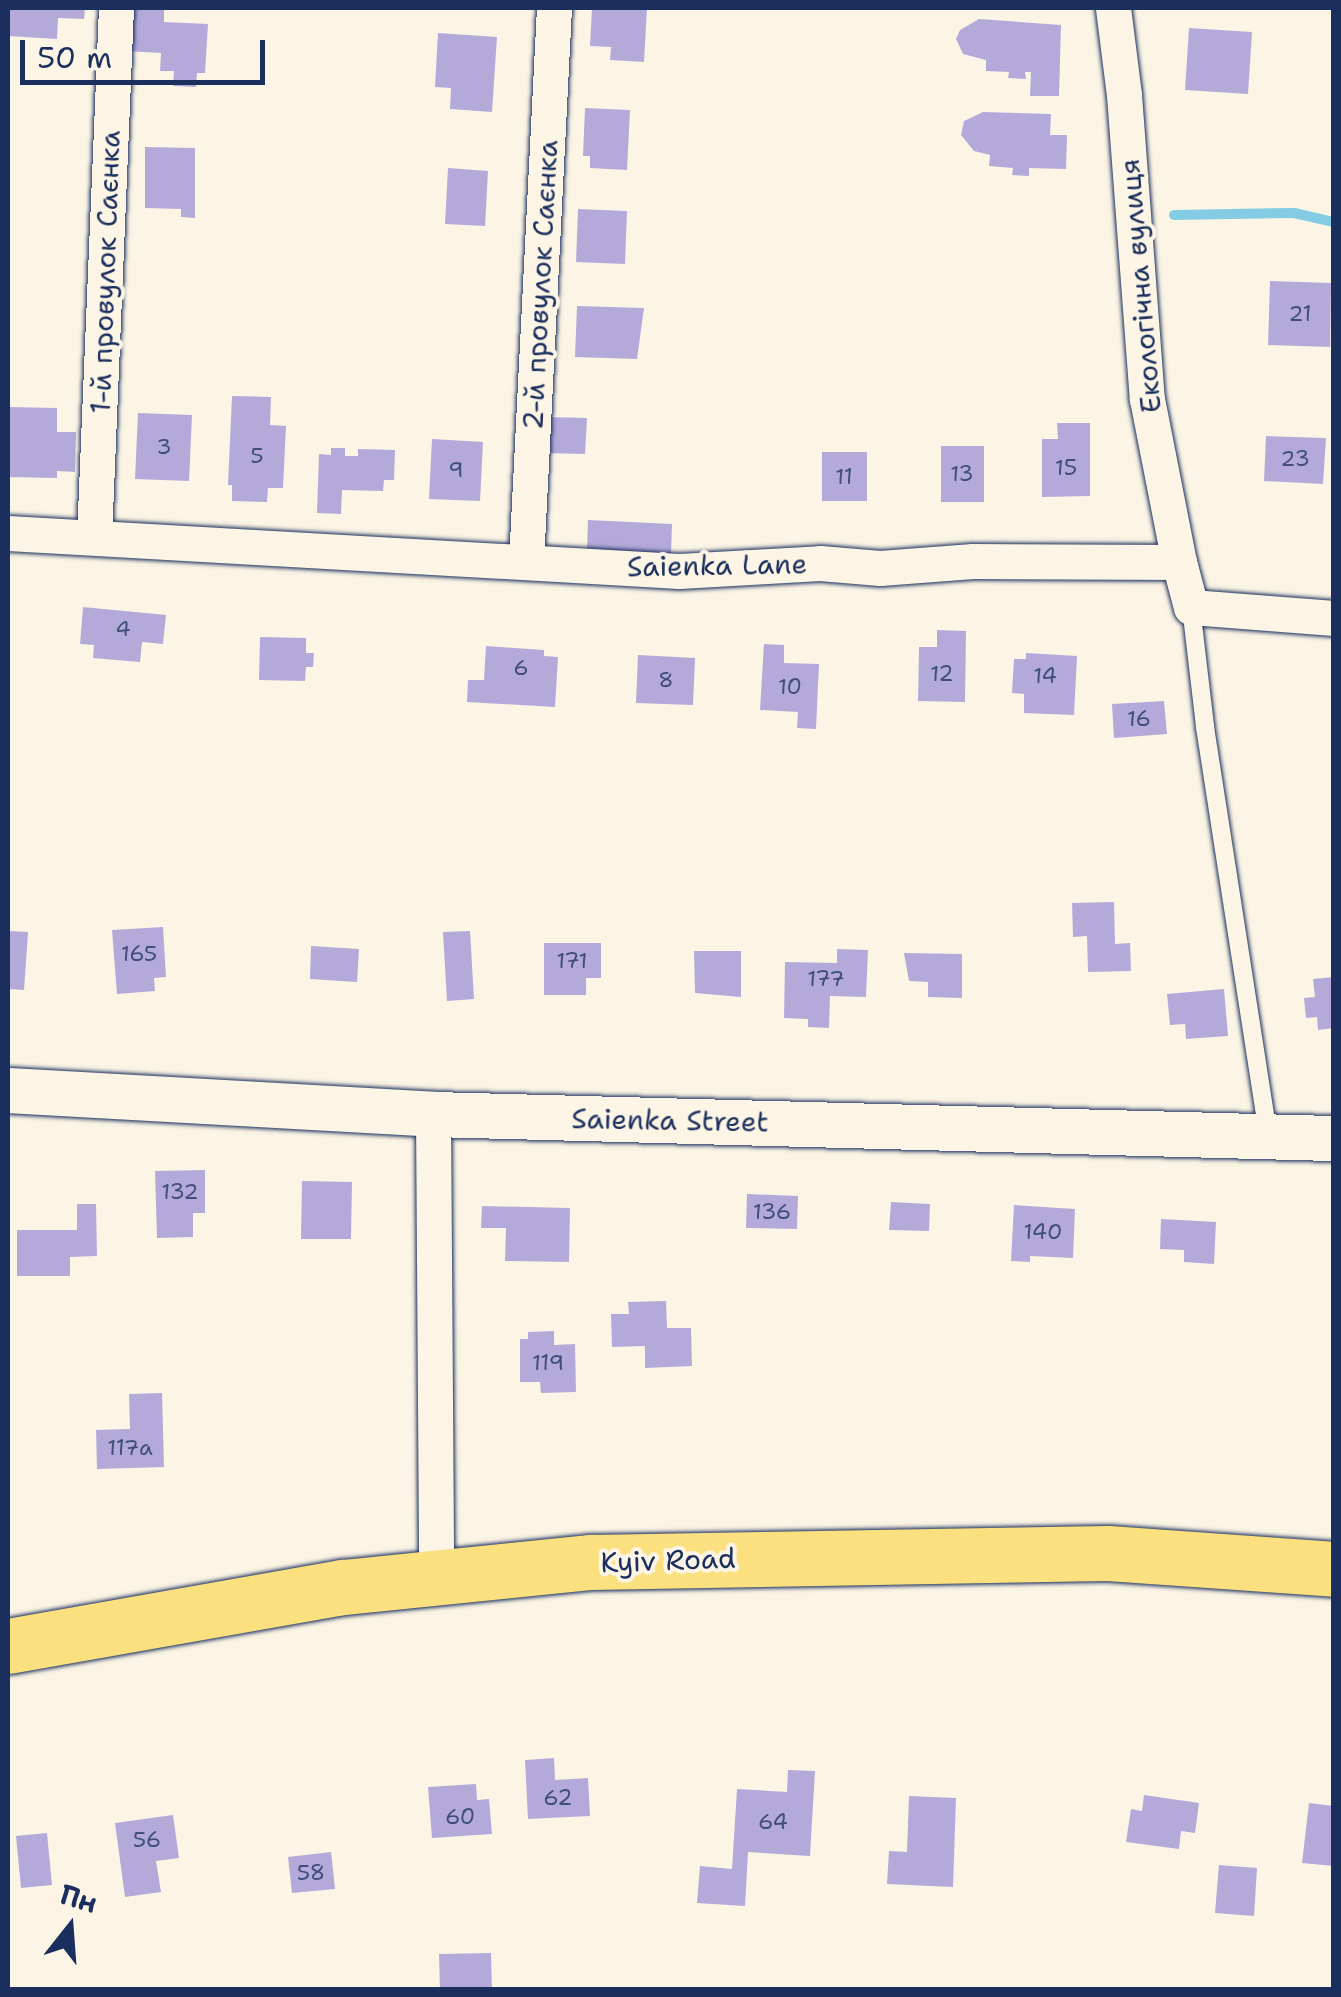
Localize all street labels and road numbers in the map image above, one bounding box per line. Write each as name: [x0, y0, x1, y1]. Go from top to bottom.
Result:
street label: 1-й провулок Саєнка: [83, 130, 127, 414]
street label: 2-й провулок Саєнка: [516, 139, 564, 431]
street label: Екологічна вулиця: [1112, 158, 1168, 414]
street label: Saienka Lane: [627, 547, 807, 583]
street label: Saienka Street: [571, 1101, 769, 1139]
street label: Kyiv Road: [600, 1541, 736, 1579]

